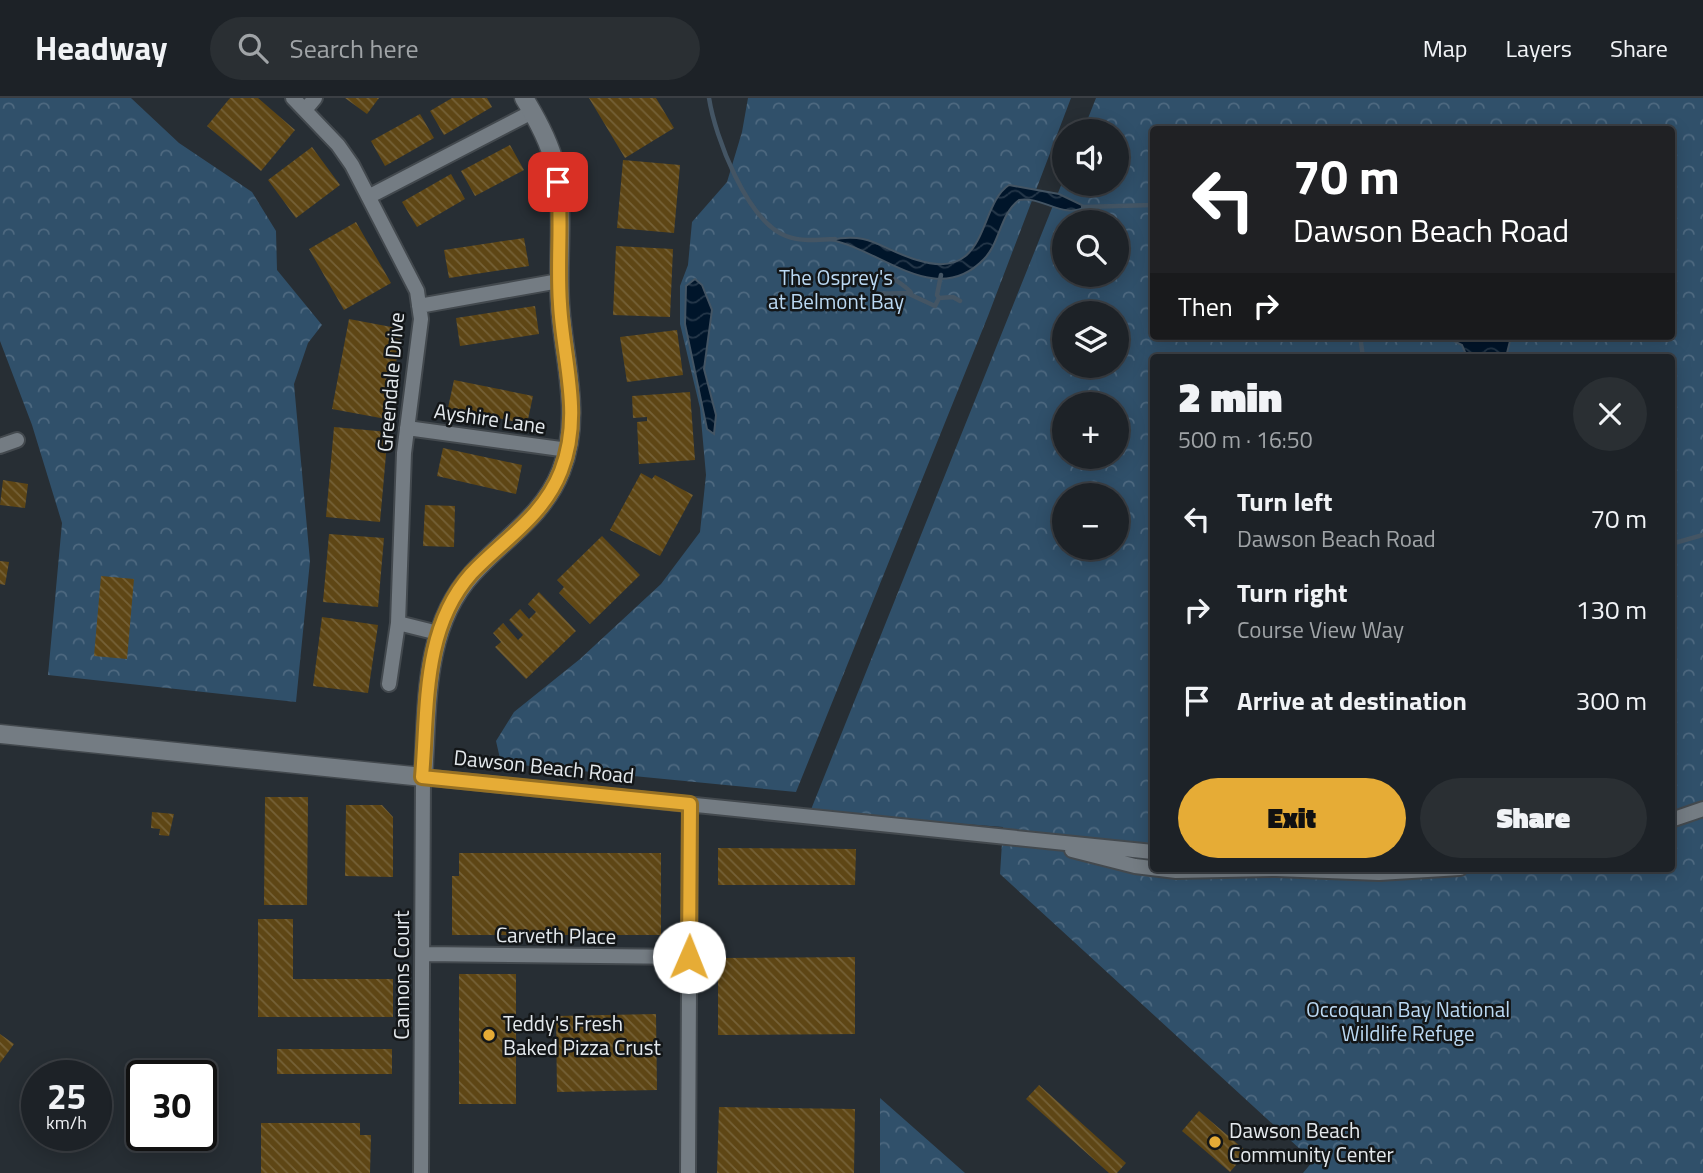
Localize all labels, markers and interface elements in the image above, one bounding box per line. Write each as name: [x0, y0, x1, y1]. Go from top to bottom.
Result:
search box: [210, 17, 700, 80]
text: Headway: [35, 23, 168, 73]
icon: search: [234, 29, 272, 67]
text: Search here: [290, 29, 419, 68]
text: Map: [1423, 30, 1468, 66]
text: Layers: [1506, 30, 1572, 66]
text: Share: [1610, 30, 1668, 66]
map controls: [1052, 119, 1129, 560]
button: sound: [1052, 119, 1129, 196]
text: 70 m: [1293, 138, 1400, 213]
pin: [528, 152, 588, 212]
icon: left: [1178, 154, 1269, 245]
icon: arrive: [539, 163, 577, 201]
text: Dawson Beach Road: [1293, 206, 1569, 254]
button: search: [1052, 210, 1129, 287]
park label: The Osprey's at Belmont Bay: [768, 261, 904, 317]
text: Then: [1178, 287, 1233, 326]
icon: right: [1247, 287, 1285, 325]
button: layers: [1052, 301, 1129, 378]
street label: Greendale Drive: [368, 311, 412, 453]
text: 2 min: [1178, 364, 1282, 428]
button: close: [1573, 377, 1647, 451]
button: +: [1052, 392, 1129, 469]
street label: Ayshire Lane: [432, 394, 548, 442]
text: 500 m · 16:50: [1178, 422, 1313, 457]
text: Turn left: [1237, 482, 1332, 521]
button: −: [1052, 483, 1129, 560]
text: 70 m: [1590, 499, 1647, 538]
icon: left: [1178, 500, 1216, 538]
text: Dawson Beach Road: [1237, 521, 1436, 556]
text: Turn right: [1237, 573, 1348, 612]
text: 130 m: [1576, 590, 1647, 629]
icon: right: [1178, 591, 1216, 629]
text: Course View Way: [1237, 612, 1404, 647]
text: Arrive at destination: [1237, 681, 1467, 720]
text: 300 m: [1576, 681, 1647, 720]
icon: arrive: [1178, 682, 1216, 720]
street label: Dawson Beach Road: [452, 741, 636, 791]
button: Exit: [1178, 778, 1406, 858]
button: Share: [1420, 778, 1647, 858]
street label: Cannons Court: [385, 910, 417, 1040]
street label: Carveth Place: [496, 918, 616, 952]
position arrow: [652, 920, 726, 994]
park label: Occoquan Bay National Wildlife Refuge: [1306, 993, 1510, 1049]
place label: Teddy's Fresh Baked Pizza Crust: [503, 1007, 661, 1063]
marker: Teddy's Fresh Baked Pizza Crust: [481, 1027, 497, 1043]
speed limit sign: 30: [126, 1060, 217, 1151]
text: 25: [47, 1069, 86, 1123]
text: km/h: [46, 1109, 87, 1136]
place label: Dawson Beach Community Center: [1229, 1114, 1394, 1170]
marker: Dawson Beach Community Center: [1207, 1134, 1223, 1150]

